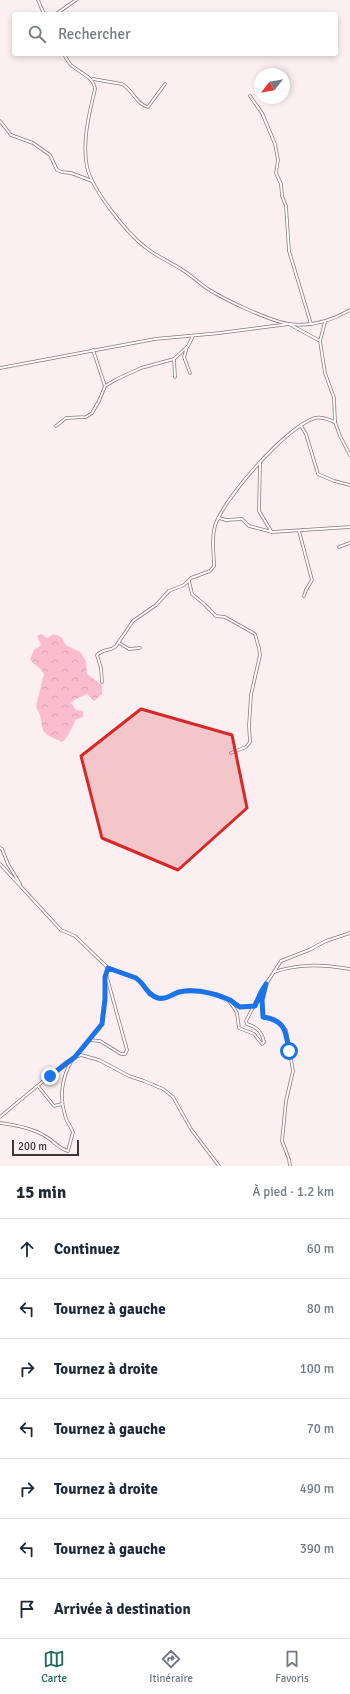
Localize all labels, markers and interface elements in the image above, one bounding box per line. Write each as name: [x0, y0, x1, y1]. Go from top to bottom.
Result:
search box: [12, 12, 338, 56]
icon: search: [26, 23, 48, 45]
text: Rechercher: [58, 25, 131, 43]
north arrow: [254, 68, 290, 104]
route start: [280, 1042, 298, 1060]
route end: [41, 1067, 59, 1085]
scale bar: [12, 1138, 79, 1157]
text: 200 m: [18, 1140, 47, 1153]
text: 15 min: [16, 1182, 66, 1203]
text: À pied · 1.2 km: [253, 1184, 334, 1200]
icon: ahead: [16, 1238, 38, 1260]
text: Continuez: [54, 1240, 120, 1258]
text: 60 m: [307, 1241, 334, 1257]
icon: left: [16, 1298, 38, 1320]
text: Tournez à gauche: [54, 1300, 166, 1318]
text: 80 m: [307, 1301, 334, 1317]
icon: right: [16, 1358, 38, 1380]
text: Tournez à droite: [54, 1360, 158, 1378]
text: 100 m: [300, 1361, 334, 1377]
icon: left: [16, 1418, 38, 1440]
text: Tournez à gauche: [54, 1420, 166, 1438]
text: 70 m: [307, 1421, 334, 1437]
icon: right: [16, 1478, 38, 1500]
text: Tournez à droite: [54, 1480, 158, 1498]
text: 490 m: [300, 1481, 334, 1497]
icon: left: [16, 1538, 38, 1560]
text: Tournez à gauche: [54, 1540, 166, 1558]
text: 390 m: [300, 1541, 334, 1557]
icon: arrive: [16, 1598, 38, 1620]
text: Arrivée à destination: [54, 1600, 191, 1618]
tab: Carte: [41, 1648, 67, 1685]
tab: Itinéraire: [149, 1648, 193, 1685]
tab: Favoris: [275, 1648, 309, 1685]

